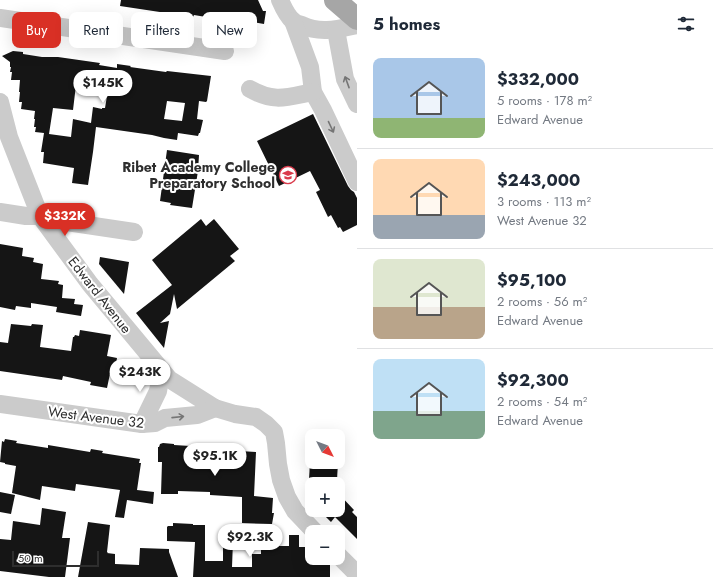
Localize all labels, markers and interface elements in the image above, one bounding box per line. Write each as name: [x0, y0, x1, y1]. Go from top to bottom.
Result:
chip: Buy: [12, 12, 61, 48]
chip: Rent: [69, 12, 123, 48]
chip: Filters: [131, 12, 194, 48]
chip: New: [202, 12, 257, 48]
text: 5 homes: [373, 12, 440, 36]
icon: filters: [675, 13, 697, 35]
text: $332,000: [497, 67, 579, 91]
pin: $145K: [75, 70, 131, 104]
text: $145K: [82, 73, 124, 92]
icon: home: [405, 74, 453, 122]
one-way arrow: [343, 75, 350, 88]
text: 5 rooms · 178 m²: [497, 91, 592, 110]
text: Edward Avenue: [497, 110, 583, 129]
one-way arrow: [328, 121, 335, 133]
place label: Ribet Academy College Preparatory School: [122, 157, 275, 193]
school or university icon: Ribet Academy College Preparatory School: [278, 165, 298, 185]
text: $243,000: [497, 168, 580, 192]
icon: home: [405, 175, 453, 223]
text: 3 rooms · 113 m²: [497, 192, 591, 211]
pin: $332K: [37, 203, 93, 237]
text: $332K: [44, 206, 86, 225]
text: West Avenue 32: [497, 211, 587, 230]
street label: Edward Avenue: [64, 252, 136, 338]
text: $95,100: [497, 268, 567, 292]
icon: home: [405, 275, 453, 323]
text: 2 rooms · 56 m²: [497, 292, 587, 311]
text: Edward Avenue: [497, 311, 583, 330]
pin: $243K: [112, 359, 168, 393]
text: $243K: [119, 362, 161, 381]
text: $92,300: [497, 368, 569, 392]
icon: home: [405, 375, 453, 423]
text: 2 rooms · 54 m²: [497, 392, 587, 411]
street label: West Avenue 32: [47, 401, 145, 433]
text: Edward Avenue: [497, 411, 583, 430]
one-way arrow: [171, 413, 184, 421]
north arrow: [305, 429, 345, 469]
map controls: [305, 429, 345, 565]
pin: $95.1K: [182, 443, 248, 477]
text: $95.1K: [192, 446, 238, 465]
button: +: [305, 477, 345, 517]
pin: $92.3K: [217, 524, 283, 558]
button: −: [305, 525, 345, 565]
text: $92.3K: [227, 527, 273, 546]
scale bar: [12, 549, 99, 568]
text: 50 m: [18, 550, 43, 566]

